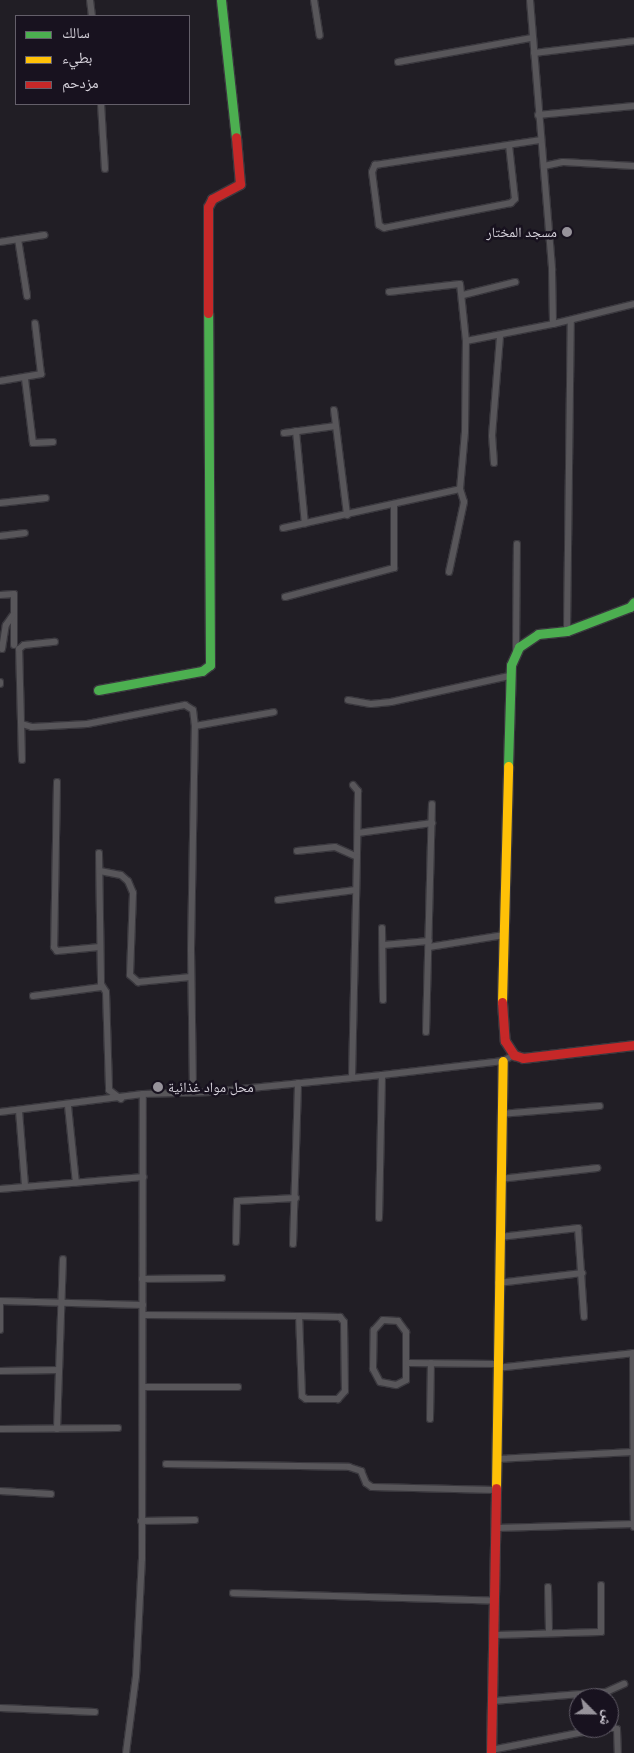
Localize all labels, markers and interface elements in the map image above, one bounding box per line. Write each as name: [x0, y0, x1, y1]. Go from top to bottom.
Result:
legend: [15, 15, 190, 105]
text: سالك: [62, 23, 90, 43]
text: بطيء: [62, 48, 92, 68]
text: مزدحم: [62, 73, 99, 93]
place label: مسجد المختار: [486, 224, 557, 240]
marker: مسجد المختار: [561, 226, 573, 238]
place label: محل مواد غذائية: [168, 1079, 254, 1095]
marker: محل مواد غذائية: [152, 1081, 164, 1093]
north arrow: [569, 1688, 619, 1738]
text: ش: [596, 1708, 618, 1729]

